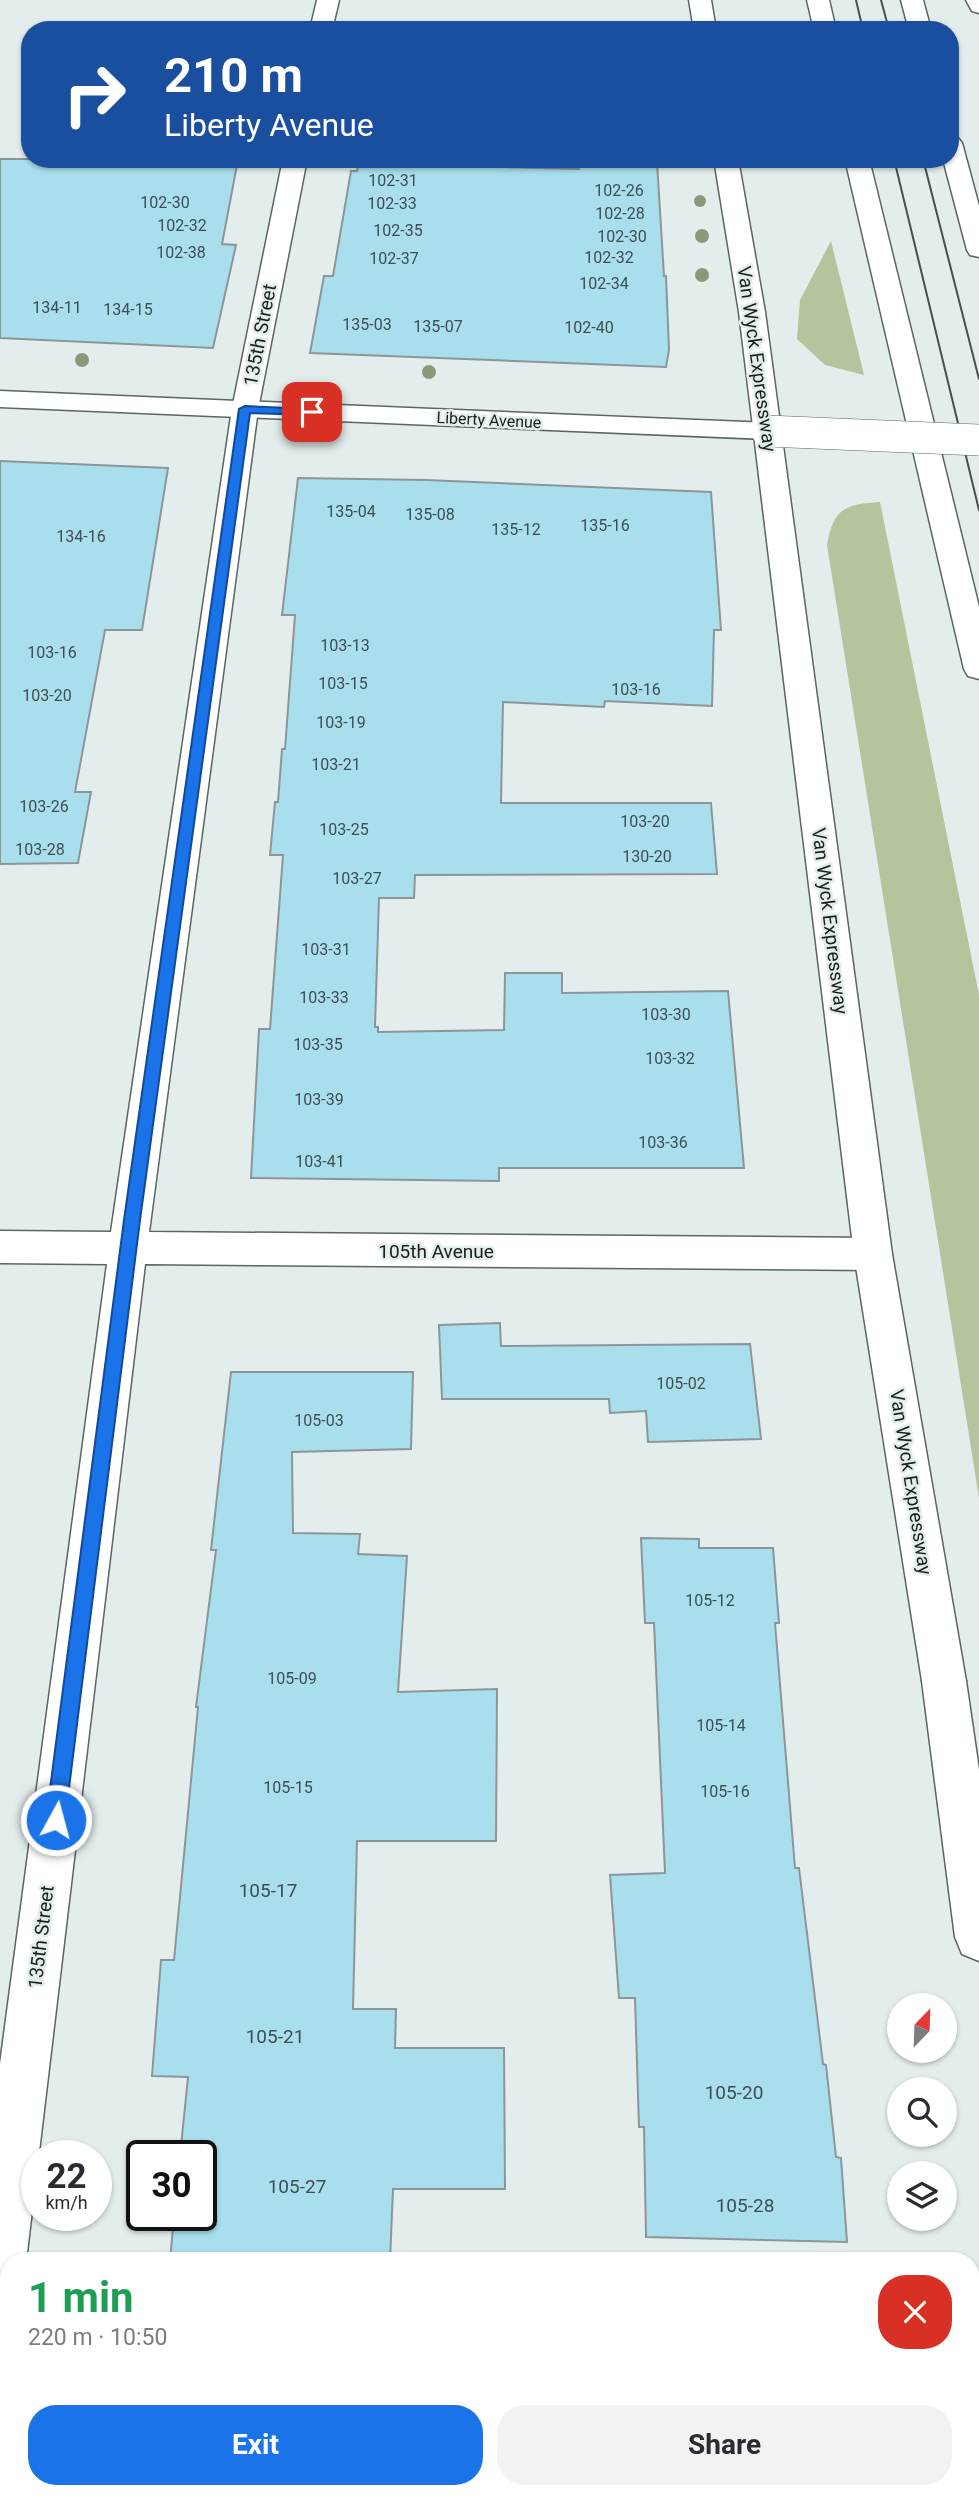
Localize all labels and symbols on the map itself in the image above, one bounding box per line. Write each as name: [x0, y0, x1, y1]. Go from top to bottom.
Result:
house number: 102-31: [368, 171, 418, 190]
house number: 102-26: [594, 181, 644, 200]
house number: 102-30: [140, 193, 190, 212]
house number: 102-33: [367, 194, 417, 213]
house number: 102-28: [595, 204, 645, 223]
house number: 102-32: [157, 216, 207, 235]
house number: 102-35: [373, 221, 423, 240]
house number: 102-30: [597, 227, 647, 246]
house number: 102-38: [156, 243, 206, 262]
house number: 102-32: [584, 248, 634, 267]
house number: 102-37: [369, 249, 419, 268]
street label: Van Wyck Expressway: [733, 265, 781, 453]
house number: 102-34: [579, 274, 629, 293]
street label: 135th Street: [239, 282, 281, 388]
house number: 134-11: [32, 298, 82, 317]
house number: 134-15: [103, 300, 153, 319]
house number: 135-03: [342, 315, 392, 334]
house number: 135-07: [413, 317, 463, 336]
house number: 102-40: [564, 318, 614, 337]
pin: [282, 382, 342, 442]
street label: Liberty Avenue: [436, 408, 542, 432]
house number: 135-04: [326, 502, 376, 521]
house number: 135-08: [405, 505, 455, 524]
house number: 135-16: [580, 516, 630, 535]
house number: 135-12: [491, 520, 541, 539]
house number: 134-16: [56, 527, 106, 546]
house number: 103-13: [320, 636, 370, 655]
house number: 103-16: [27, 643, 77, 662]
house number: 103-15: [318, 674, 368, 693]
house number: 103-16: [611, 680, 661, 699]
house number: 103-20: [22, 686, 72, 705]
house number: 103-19: [316, 713, 366, 732]
house number: 103-21: [311, 755, 361, 774]
house number: 103-26: [19, 797, 69, 816]
house number: 103-20: [620, 812, 670, 831]
house number: 103-25: [319, 820, 369, 839]
street label: Van Wyck Expressway: [807, 827, 853, 1015]
house number: 103-28: [15, 840, 65, 859]
house number: 130-20: [622, 847, 672, 866]
house number: 103-27: [332, 869, 382, 888]
house number: 103-31: [301, 940, 351, 959]
house number: 103-33: [299, 988, 349, 1007]
house number: 103-30: [641, 1005, 691, 1024]
house number: 103-35: [293, 1035, 343, 1054]
house number: 103-32: [645, 1049, 695, 1068]
house number: 103-39: [294, 1090, 344, 1109]
house number: 103-36: [638, 1133, 688, 1152]
house number: 103-41: [295, 1152, 345, 1171]
street label: 105th Avenue: [378, 1240, 494, 1263]
house number: 105-02: [656, 1374, 706, 1393]
street label: Van Wyck Expressway: [885, 1388, 937, 1576]
house number: 105-03: [294, 1411, 344, 1430]
house number: 105-12: [685, 1591, 735, 1610]
house number: 105-09: [267, 1669, 317, 1688]
house number: 105-14: [696, 1716, 746, 1735]
house number: 105-15: [263, 1778, 313, 1797]
house number: 105-16: [700, 1782, 750, 1801]
position arrow: [19, 1783, 93, 1857]
house number: 105-17: [239, 1879, 297, 1902]
street label: 135th Street: [23, 1884, 59, 1990]
north arrow: [887, 1993, 957, 2063]
house number: 105-21: [246, 2025, 304, 2048]
house number: 105-20: [705, 2081, 763, 2104]
speed limit sign: 30: [126, 2140, 217, 2231]
house number: 105-27: [268, 2175, 326, 2198]
house number: 105-28: [716, 2194, 774, 2217]

